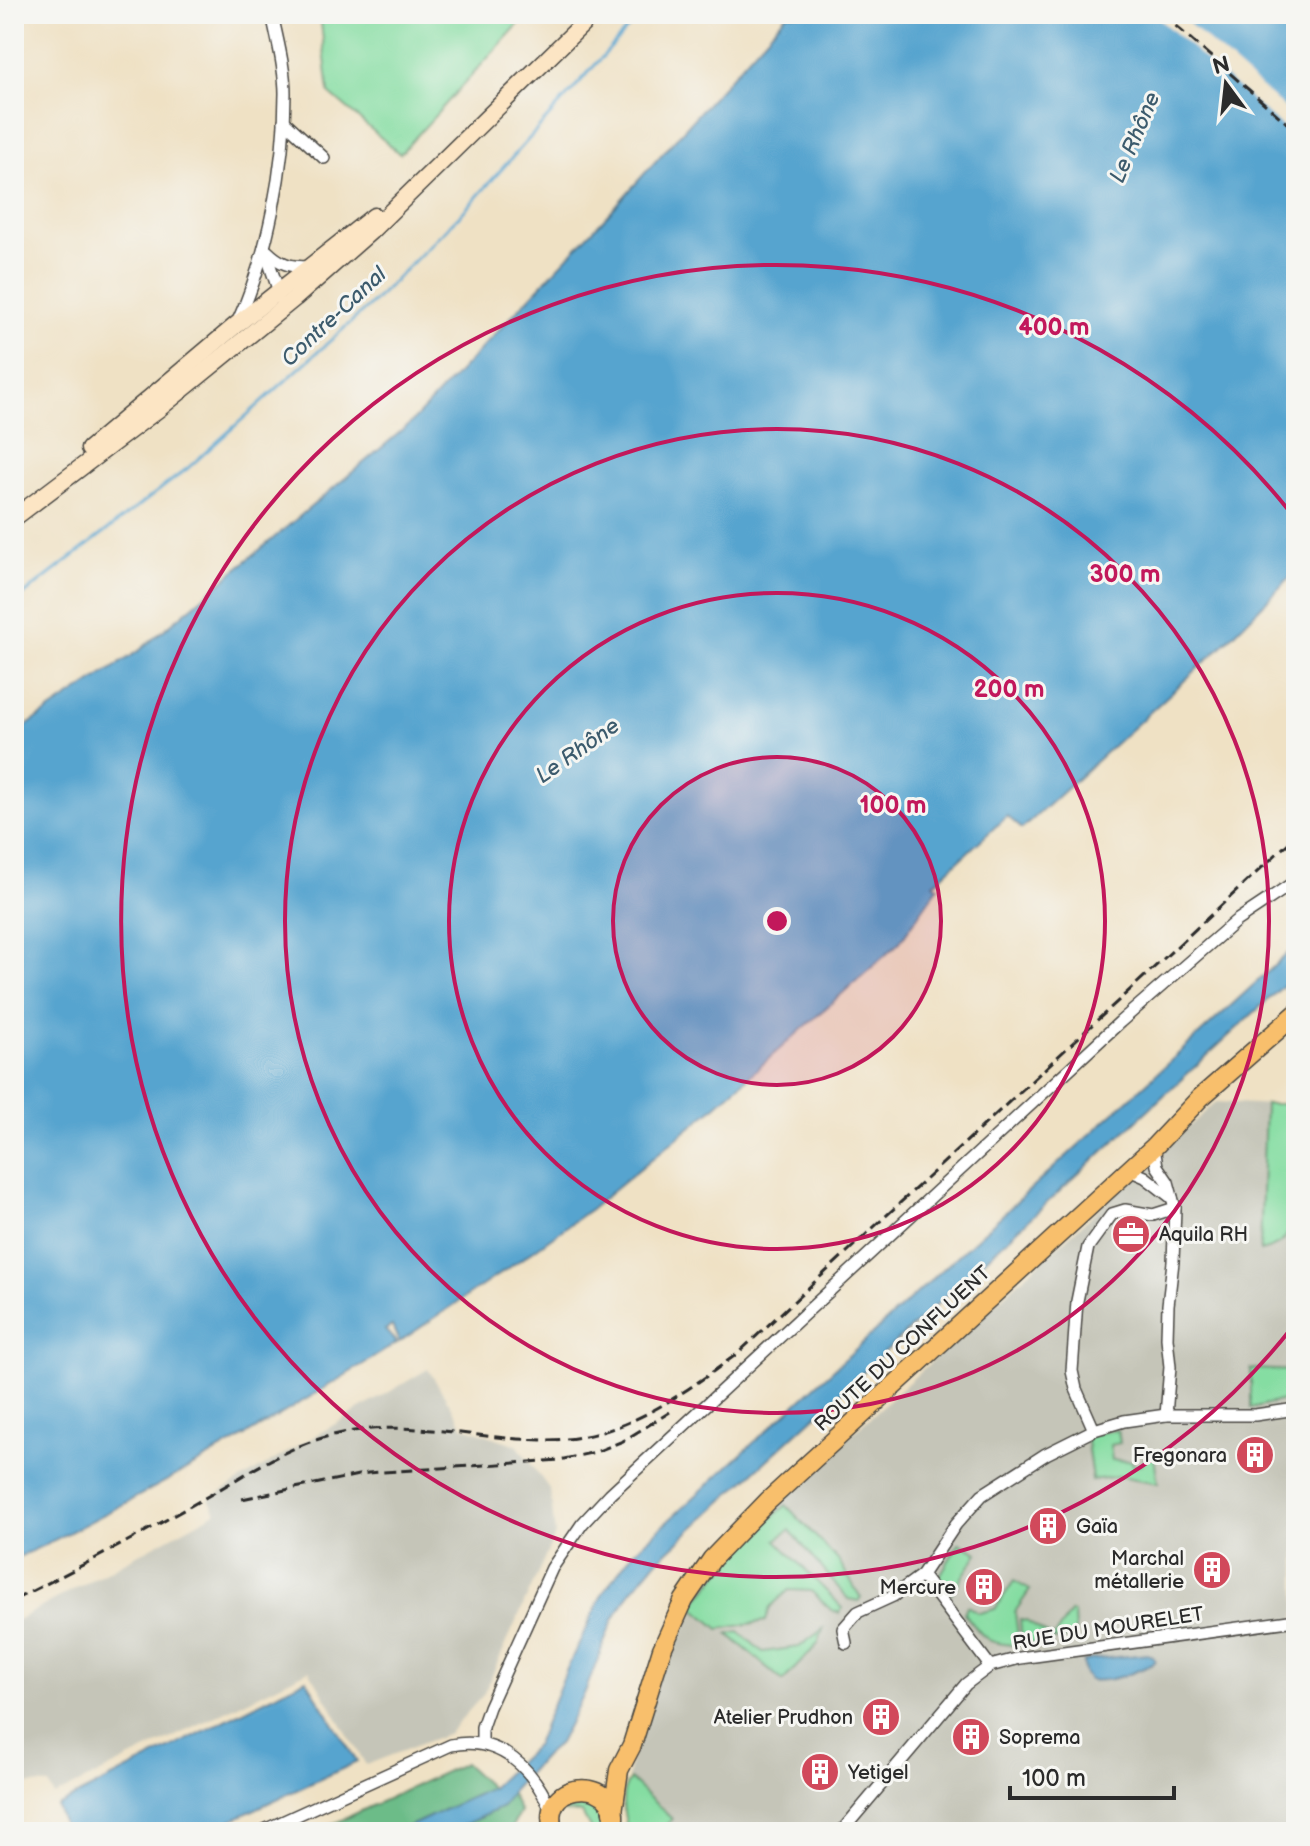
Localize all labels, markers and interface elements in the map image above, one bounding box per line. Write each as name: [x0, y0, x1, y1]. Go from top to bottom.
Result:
north arrow: [1186, 44, 1266, 124]
text: N: [1210, 51, 1233, 81]
water label: Le Rhône: [1104, 88, 1167, 187]
water label: Contre-Canal: [276, 261, 393, 373]
text: 400 m: [1019, 313, 1090, 342]
text: 300 m: [1090, 560, 1160, 589]
text: 200 m: [974, 675, 1044, 704]
water label: Le Rhône: [531, 713, 625, 790]
text: 100 m: [860, 791, 926, 820]
centre of rings: [763, 907, 791, 935]
office icon: Aquila RH: [1110, 1213, 1152, 1255]
place label: Aquila RH: [1159, 1223, 1248, 1247]
street label: ROUTE DU CONFLUENT: [810, 1261, 996, 1437]
building icon: Fregonara: [1234, 1434, 1276, 1476]
place label: Fregonara: [1133, 1444, 1227, 1468]
building icon: Gaïa: [1027, 1505, 1069, 1547]
place label: Gaïa: [1076, 1515, 1118, 1539]
place label: Marchal métallerie: [1094, 1547, 1184, 1594]
building icon: Marchal métallerie: [1191, 1549, 1233, 1591]
building icon: Mercure: [963, 1566, 1005, 1608]
place label: Mercure: [880, 1576, 956, 1600]
street label: RUE DU MOURELET: [1011, 1602, 1205, 1656]
building icon: Atelier Prudhon: [860, 1696, 902, 1738]
place label: Atelier Prudhon: [714, 1706, 853, 1730]
building icon: Soprema: [950, 1716, 992, 1758]
place label: Soprema: [999, 1726, 1081, 1750]
scale bar: [1010, 1750, 1174, 1800]
building icon: Yetigel: [799, 1751, 841, 1793]
place label: Yetigel: [847, 1761, 909, 1785]
text: 100 m: [1022, 1764, 1086, 1793]

